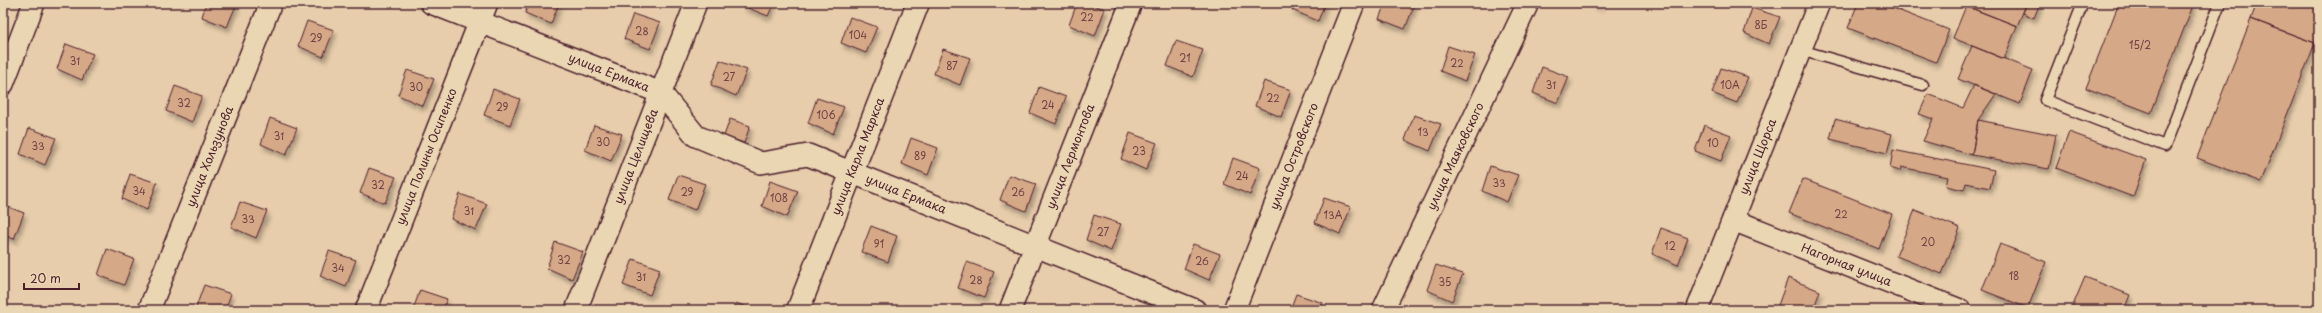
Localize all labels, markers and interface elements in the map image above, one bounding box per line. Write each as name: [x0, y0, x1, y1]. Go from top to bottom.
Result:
house number: 22: [1080, 9, 1094, 24]
house number: 8Б: [1755, 17, 1768, 32]
house number: 28: [635, 23, 649, 38]
house number: 104: [849, 27, 868, 42]
house number: 29: [310, 30, 323, 45]
house number: 15/2: [2129, 37, 2151, 52]
street label: улица Ермака: [566, 48, 653, 96]
house number: 21: [1179, 50, 1191, 65]
house number: 31: [70, 53, 80, 68]
house number: 22: [1450, 55, 1464, 70]
house number: 87: [946, 58, 958, 73]
house number: 27: [723, 69, 736, 84]
house number: 31: [1546, 77, 1556, 92]
house number: 10А: [1720, 77, 1740, 92]
house number: 30: [409, 79, 423, 94]
street label: улица Полины Осипенко: [391, 85, 461, 227]
house number: 22: [1266, 90, 1280, 105]
street label: улица Карла Маркса: [826, 94, 889, 218]
house number: 32: [177, 95, 191, 110]
house number: 24: [1041, 97, 1055, 112]
house number: 29: [496, 99, 509, 114]
street label: улица Маяковского: [1422, 99, 1488, 213]
street label: улица Лермонтова: [1041, 100, 1099, 211]
street label: улица Островского: [1264, 100, 1322, 212]
street label: улица Хользунова: [181, 103, 237, 210]
street label: улица Целищева: [608, 105, 662, 206]
house number: 106: [817, 107, 835, 122]
street label: улица Щорса: [1734, 115, 1780, 197]
house number: 13: [1417, 124, 1429, 139]
house number: 31: [274, 128, 284, 143]
house number: 30: [596, 134, 610, 149]
house number: 10: [1707, 135, 1719, 150]
house number: 33: [31, 138, 45, 153]
house number: 23: [1132, 143, 1146, 158]
house number: 89: [914, 148, 926, 163]
house number: 24: [1235, 168, 1249, 183]
street label: улица Ермака: [863, 169, 950, 218]
house number: 33: [1492, 175, 1506, 190]
house number: 32: [371, 177, 385, 192]
house number: 34: [132, 183, 146, 198]
house number: 29: [681, 184, 694, 199]
house number: 26: [1011, 184, 1025, 199]
house number: 108: [770, 190, 788, 205]
house number: 31: [464, 203, 474, 218]
house number: 22: [1834, 206, 1848, 221]
house number: 13А: [1324, 207, 1343, 222]
house number: 33: [241, 211, 255, 226]
house number: 27: [1097, 224, 1110, 239]
house number: 20: [1921, 234, 1935, 249]
house number: 91: [874, 236, 884, 251]
house number: 12: [1664, 238, 1676, 253]
street label: Нагорная улица: [1799, 238, 1895, 290]
house number: 32: [557, 252, 571, 267]
house number: 26: [1195, 253, 1209, 268]
house number: 34: [331, 260, 345, 275]
scale bar: [24, 265, 79, 291]
house number: 18: [2009, 268, 2019, 283]
text: 20 m: [30, 269, 61, 287]
house number: 31: [636, 269, 646, 284]
house number: 28: [969, 272, 983, 287]
house number: 35: [1439, 274, 1451, 289]

